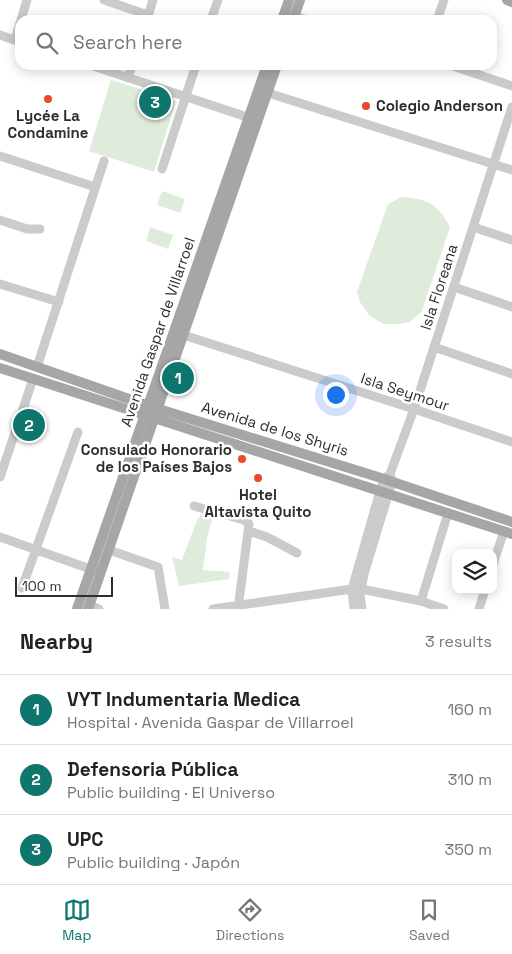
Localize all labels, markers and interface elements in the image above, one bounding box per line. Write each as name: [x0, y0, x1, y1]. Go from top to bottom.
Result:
search box: [15, 15, 497, 70]
icon: search: [33, 29, 61, 57]
text: Search here: [73, 30, 183, 55]
pin: 3: [139, 83, 171, 121]
marker: Lycée La Condamine: [42, 93, 54, 105]
place label: Colegio Anderson: [376, 96, 503, 115]
marker: Colegio Anderson: [360, 100, 372, 112]
place label: Lycée La Condamine: [7, 106, 89, 142]
street label: Avenida Gaspar de Villarroel: [116, 235, 199, 429]
street label: Isla Floreana: [416, 241, 461, 332]
pin: 1: [162, 359, 194, 397]
street label: Isla Seymour: [358, 368, 452, 415]
your location: [323, 382, 349, 408]
street label: Avenida de los Shyris: [199, 397, 351, 460]
pin: 2: [13, 406, 45, 444]
place label: Consulado Honorario de los Países Bajos: [81, 440, 232, 476]
marker: Consulado Honorario de los Países Bajos: [236, 453, 248, 465]
marker: Hotel Altavista Quito: [252, 472, 264, 484]
place label: Hotel Altavista Quito: [205, 485, 311, 521]
map controls: [452, 549, 497, 594]
button: layers: [452, 549, 497, 594]
scale bar: [15, 574, 112, 597]
text: 100 m: [22, 577, 61, 595]
text: Nearby: [20, 628, 93, 655]
text: 3 results: [425, 631, 492, 652]
text: VYT Indumentaria Medica: [67, 687, 300, 712]
text: 1: [32, 699, 40, 720]
text: 160 m: [447, 699, 492, 720]
text: Hospital · Avenida Gaspar de Villarroel: [67, 712, 354, 733]
text: Defensoria Pública: [67, 757, 238, 782]
text: 2: [31, 769, 41, 790]
text: 310 m: [448, 769, 492, 790]
text: Public building · El Universo: [67, 782, 275, 803]
text: UPC: [67, 827, 103, 852]
text: 3: [31, 839, 41, 860]
text: 350 m: [445, 839, 492, 860]
text: Public building · Japón: [67, 852, 240, 873]
tab: Map: [62, 896, 91, 944]
tab: Directions: [216, 896, 284, 944]
tab: Saved: [409, 896, 450, 944]

